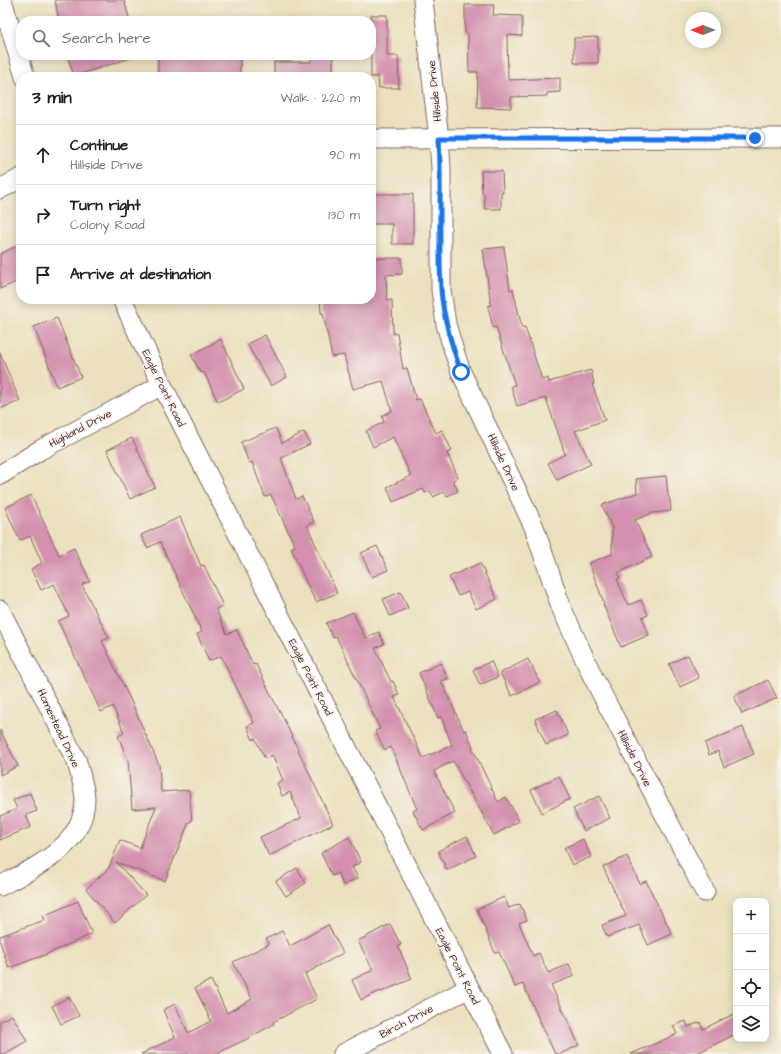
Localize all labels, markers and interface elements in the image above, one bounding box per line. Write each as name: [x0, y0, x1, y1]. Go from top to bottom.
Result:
north arrow: [685, 12, 721, 48]
search box: [16, 16, 376, 60]
icon: search: [30, 27, 52, 49]
text: Search here: [62, 28, 151, 49]
street label: Hillside Drive: [424, 60, 445, 122]
text: 3 min: [32, 86, 72, 110]
text: Walk · 220 m: [280, 89, 360, 107]
route end: [746, 129, 764, 147]
text: Continue: [70, 135, 128, 156]
icon: ahead: [32, 144, 54, 166]
text: 90 m: [329, 146, 360, 164]
text: Hillside Drive: [70, 156, 143, 174]
text: Turn right: [70, 195, 141, 216]
icon: right: [32, 204, 54, 226]
text: 130 m: [328, 206, 360, 224]
text: Colony Road: [70, 216, 145, 234]
icon: arrive: [32, 264, 54, 286]
text: Arrive at destination: [70, 264, 211, 285]
street label: Eagle Point Road: [137, 347, 189, 430]
route start: [452, 363, 470, 381]
street label: Highland Drive: [46, 406, 115, 452]
street label: Hillside Drive: [484, 431, 523, 493]
street label: Eagle Point Road: [284, 636, 337, 719]
street label: Homestead Drive: [34, 686, 83, 770]
street label: Hillside Drive: [614, 727, 655, 789]
map controls: [733, 898, 769, 1042]
button: +: [733, 898, 769, 934]
street label: Eagle Point Road: [431, 925, 484, 1008]
button: −: [733, 934, 769, 970]
button: locate: [733, 970, 769, 1006]
street label: Birch Drive: [377, 1001, 436, 1042]
button: layers: [733, 1006, 769, 1042]

